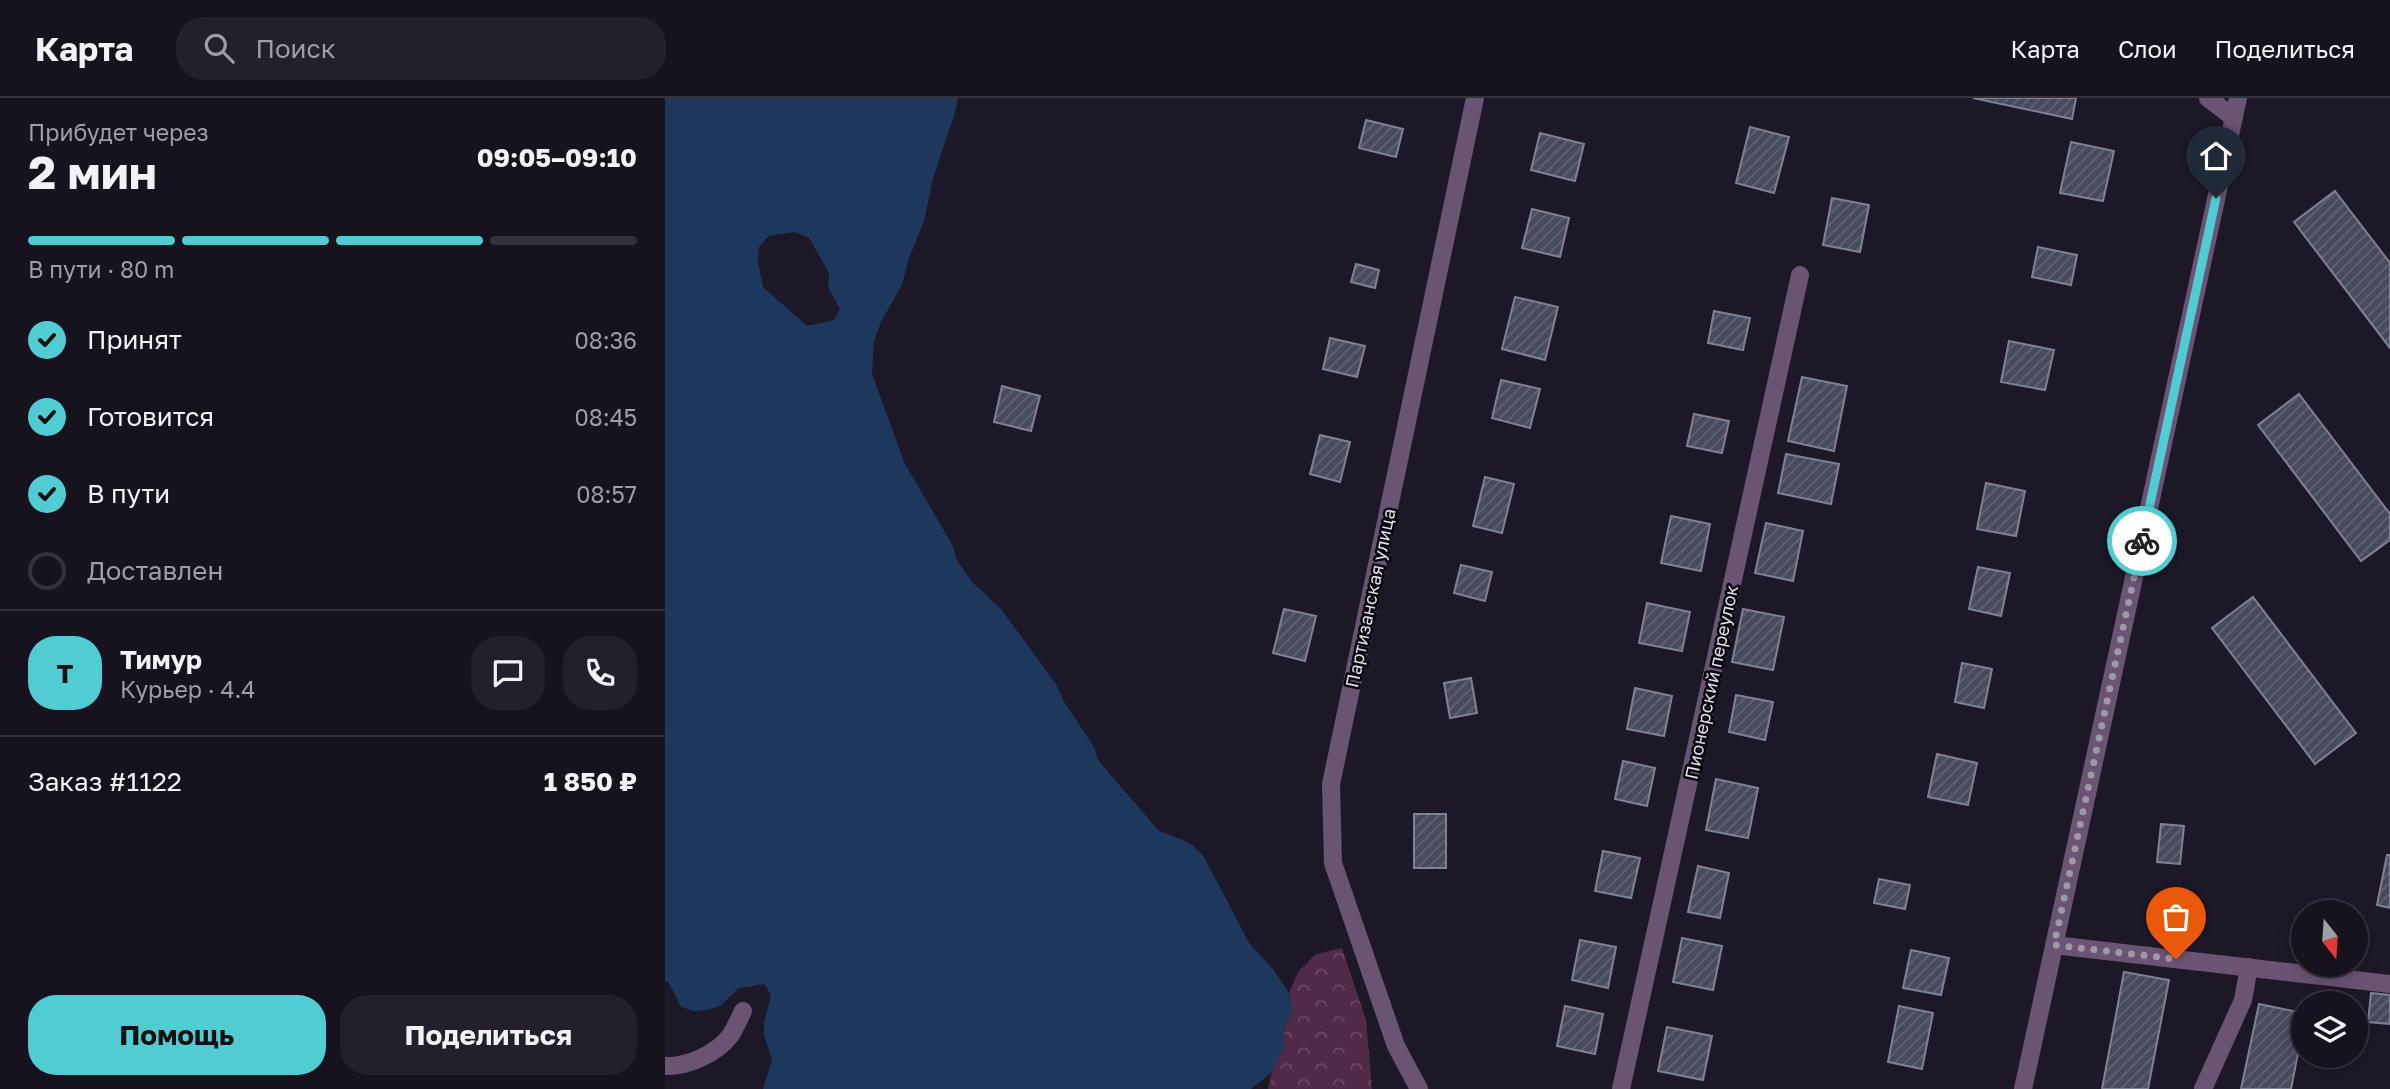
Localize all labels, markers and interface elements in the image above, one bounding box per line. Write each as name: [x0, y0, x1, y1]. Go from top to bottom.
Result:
search box: [176, 17, 666, 80]
text: Карта: [35, 29, 134, 68]
icon: search: [200, 29, 238, 67]
text: Поиск: [256, 33, 336, 64]
text: Карта: [2010, 34, 2080, 63]
text: Слои: [2118, 34, 2177, 63]
text: Поделиться: [2215, 34, 2355, 63]
text: Прибудет через: [28, 118, 209, 146]
pin: [2186, 126, 2246, 198]
icon: home: [2197, 137, 2235, 175]
text: 09:05–09:10: [477, 142, 637, 173]
text: 2 мин: [28, 144, 157, 199]
text: В пути · 80 m: [28, 255, 174, 283]
icon: check: [28, 321, 66, 359]
text: Принят: [87, 324, 182, 355]
text: 08:36: [574, 326, 637, 354]
icon: check: [28, 398, 66, 436]
text: Готовится: [87, 401, 214, 432]
text: 08:45: [574, 403, 637, 431]
icon: check: [28, 475, 66, 513]
text: В пути: [87, 478, 170, 509]
text: 08:57: [576, 480, 637, 508]
street label: Партизанская улица: [1340, 506, 1400, 690]
courier: [2107, 506, 2177, 576]
icon: bike: [2123, 522, 2161, 560]
text: Доставлен: [87, 555, 223, 586]
street label: Пионерский переулок: [1680, 583, 1742, 781]
button: chat: [471, 636, 545, 710]
button: phone: [563, 636, 637, 710]
text: Тимур: [120, 644, 202, 675]
text: Т: [57, 658, 73, 689]
text: Курьер · 4.4: [120, 675, 255, 703]
text: Заказ #1122: [28, 766, 182, 797]
text: 1 850 ₽: [544, 766, 637, 797]
pin: [2146, 887, 2206, 959]
icon: bag: [2157, 898, 2195, 936]
north arrow: [2291, 900, 2368, 976]
map controls: [2291, 900, 2368, 1068]
button: layers: [2291, 991, 2368, 1068]
button: Помощь: [28, 995, 326, 1075]
button: Поделиться: [340, 995, 637, 1075]

